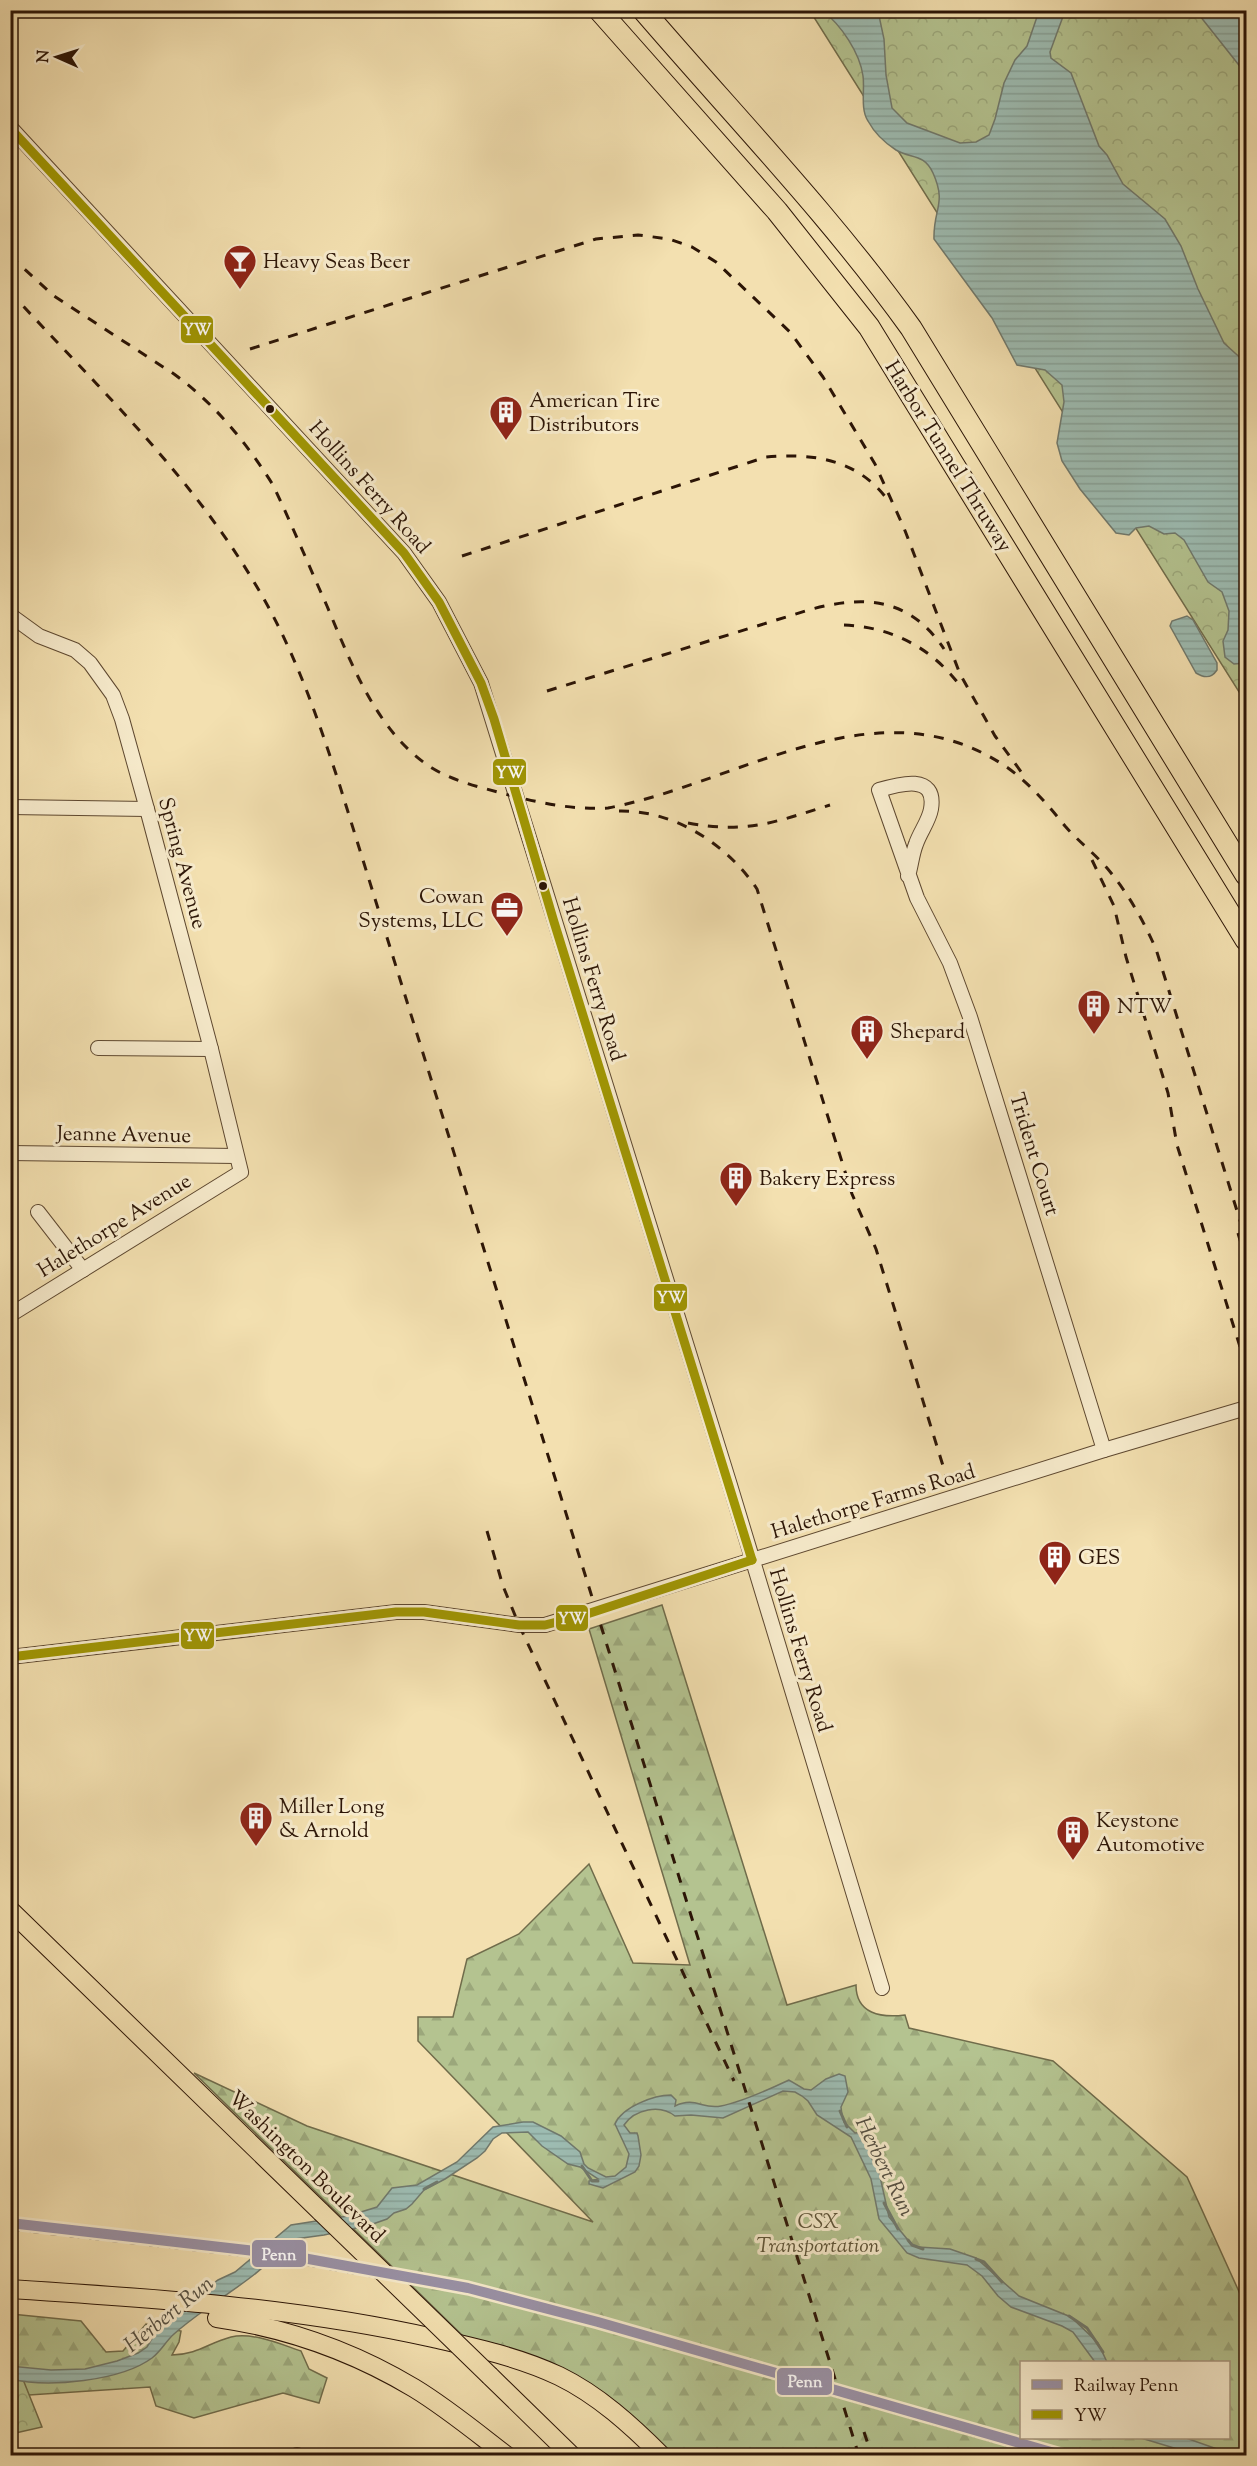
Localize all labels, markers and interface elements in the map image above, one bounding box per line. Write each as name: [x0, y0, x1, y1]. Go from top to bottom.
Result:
north arrow: [27, 27, 87, 87]
text: N: [33, 49, 56, 63]
bar icon: Heavy Seas Beer: [222, 243, 258, 290]
place label: Heavy Seas Beer: [263, 248, 410, 278]
line badge: YW: [180, 315, 214, 344]
text: YW: [182, 320, 212, 343]
street label: Harbor Tunnel Thruway: [876, 355, 1019, 559]
place label: American Tire Distributors: [529, 387, 660, 441]
building icon: American Tire Distributors: [488, 394, 524, 441]
unlabelled marker: [264, 403, 276, 415]
street label: Hollins Ferry Road: [301, 415, 437, 562]
line badge: YW: [492, 758, 527, 786]
text: YW: [495, 763, 525, 786]
street label: Spring Avenue: [149, 794, 213, 933]
unlabelled marker: [537, 880, 549, 892]
place label: Cowan Systems, LLC: [358, 883, 484, 937]
office icon: Cowan Systems, LLC: [489, 890, 525, 937]
street label: Hollins Ferry Road: [553, 894, 631, 1065]
building icon: NTW: [1076, 988, 1112, 1035]
place label: NTW: [1117, 993, 1172, 1023]
building icon: Shepard: [849, 1013, 885, 1060]
place label: Shepard: [890, 1018, 965, 1048]
street label: Trident Court: [1000, 1090, 1066, 1220]
street label: Jeanne Avenue: [55, 1120, 192, 1152]
building icon: Bakery Express: [718, 1160, 754, 1207]
place label: Bakery Express: [759, 1165, 895, 1195]
street label: Halethorpe Avenue: [32, 1167, 198, 1286]
line badge: YW: [653, 1283, 688, 1312]
text: YW: [656, 1288, 686, 1311]
street label: Halethorpe Farms Road: [768, 1458, 980, 1548]
building icon: GES: [1037, 1539, 1073, 1586]
place label: GES: [1078, 1544, 1120, 1574]
street label: Hollins Ferry Road: [760, 1565, 838, 1736]
line badge: YW: [555, 1604, 589, 1632]
text: YW: [557, 1609, 587, 1632]
line badge: YW: [180, 1621, 215, 1650]
text: YW: [183, 1626, 213, 1649]
place label: Miller Long & Arnold: [279, 1793, 385, 1847]
building icon: Miller Long & Arnold: [238, 1800, 274, 1847]
place label: Keystone Automotive: [1096, 1807, 1205, 1861]
building icon: Keystone Automotive: [1055, 1814, 1091, 1861]
street label: Washington Boulevard: [220, 2084, 391, 2251]
water label: Herbert Run: [845, 2112, 921, 2223]
park label: CSX Transportation: [756, 2208, 880, 2262]
line badge: Penn: [251, 2239, 307, 2268]
text: Penn: [262, 2245, 297, 2268]
water label: Herbert Run: [118, 2269, 222, 2362]
legend: [1020, 2361, 1230, 2439]
line badge: Penn: [776, 2367, 833, 2396]
text: Penn: [788, 2372, 823, 2395]
text: Railway Penn: [1074, 2374, 1179, 2400]
text: YW: [1074, 2404, 1107, 2430]

